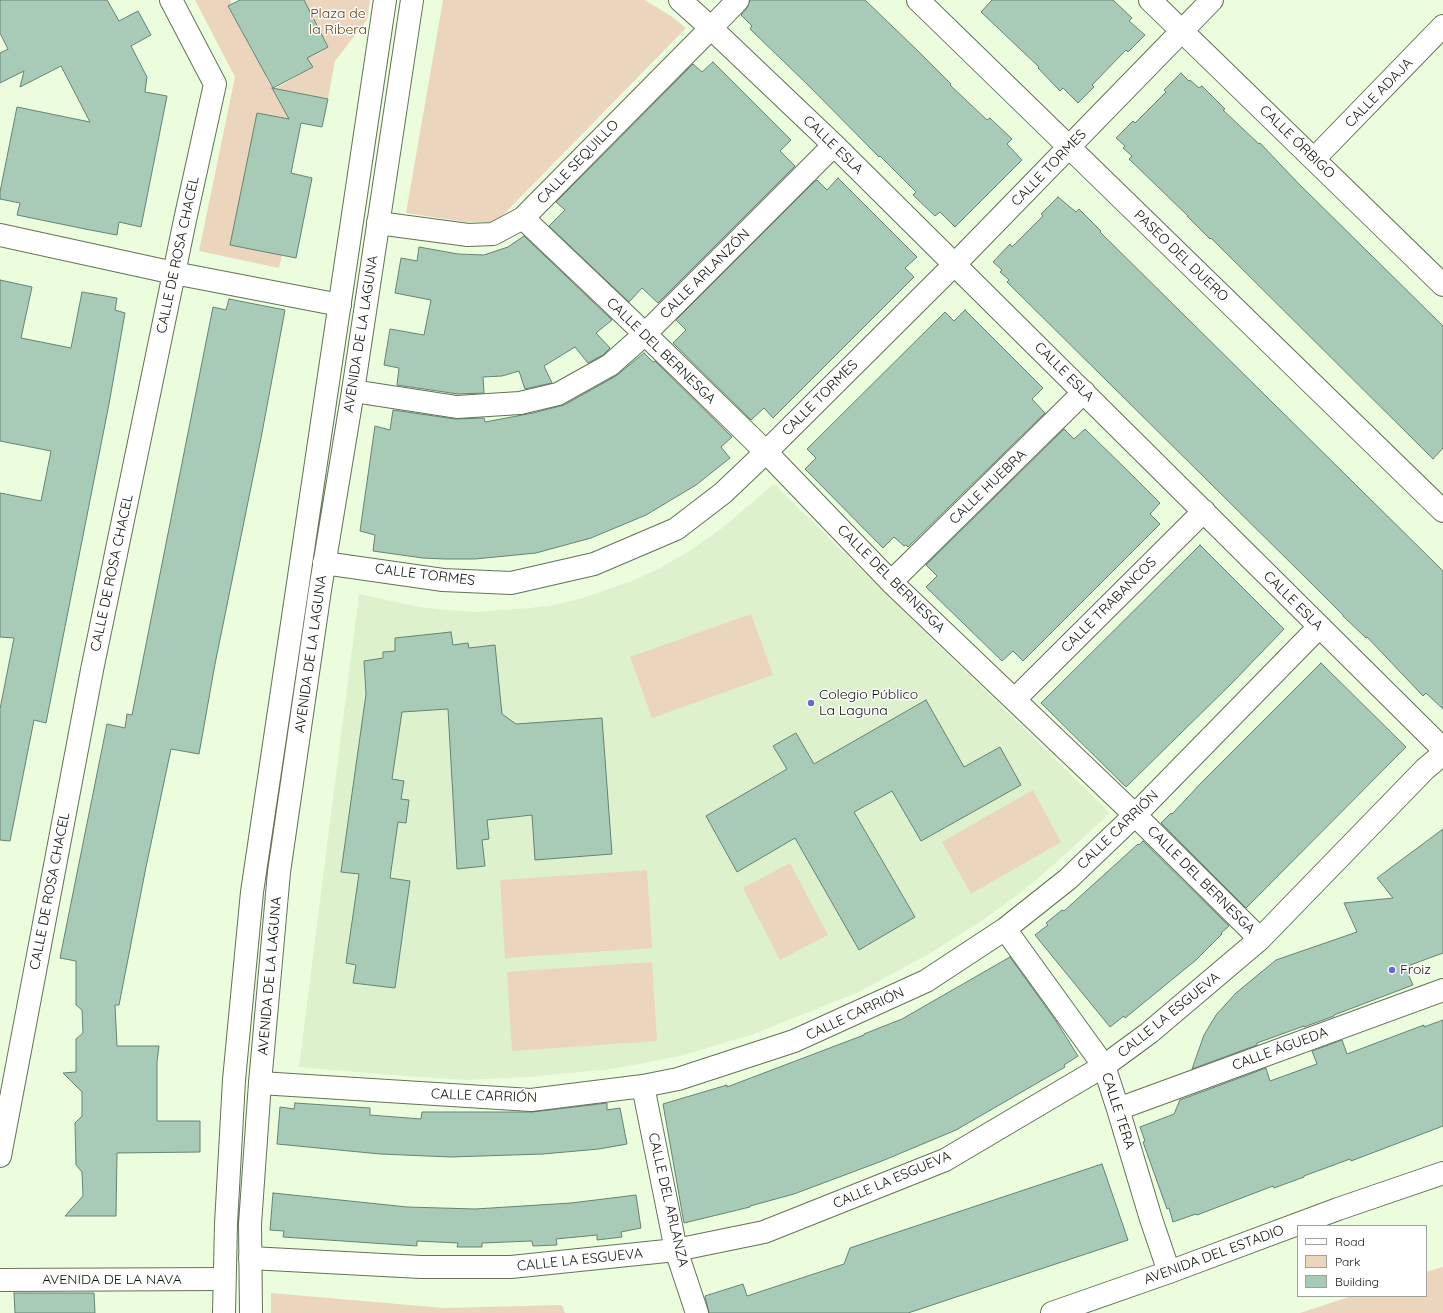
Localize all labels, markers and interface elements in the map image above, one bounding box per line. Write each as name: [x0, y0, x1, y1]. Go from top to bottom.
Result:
park label: Plaza de la Ribera: [309, 6, 367, 38]
street label: CALLE ADAJA: [1342, 55, 1416, 131]
street label: CALLE ÓRBIGO: [1256, 102, 1338, 182]
street label: CALLE ESLA: [799, 112, 867, 178]
street label: CALLE SEQUILLO: [534, 116, 622, 208]
street label: CALLE TORMES: [1008, 126, 1090, 210]
street label: CALLE DE ROSA CHACEL: [153, 175, 203, 335]
street label: PASEO DEL DUERO: [1130, 207, 1232, 305]
street label: CALLE ARLANZÓN: [657, 226, 753, 322]
street label: AVENIDA DE LA LAGUNA: [340, 254, 382, 414]
street label: CALLE DEL BERNESGA: [603, 294, 719, 408]
street label: CALLE ESLA: [1031, 339, 1097, 405]
street label: CALLE TORMES: [779, 357, 861, 439]
street label: CALLE HUEBRA: [946, 446, 1030, 528]
street label: CALLE DE ROSA CHACEL: [87, 493, 137, 653]
street label: CALLE DEL BERNESGA: [834, 522, 948, 636]
street label: CALLE TRABANCOS: [1058, 554, 1160, 656]
street label: CALLE TORMES: [374, 561, 476, 589]
street label: CALLE ESLA: [1260, 568, 1326, 634]
street label: AVENIDA DE LA LAGUNA: [292, 574, 330, 734]
place label: Colegio Público La Laguna: [819, 687, 918, 720]
marker: Colegio Público La Laguna: [806, 698, 816, 708]
street label: CALLE CARRIÓN: [1074, 787, 1162, 873]
street label: CALLE DE ROSA CHACEL: [26, 811, 74, 971]
street label: CALLE DEL BERNESGA: [1144, 823, 1258, 937]
street label: AVENIDA DE LA LAGUNA: [255, 896, 285, 1056]
place label: Froiz: [1400, 962, 1431, 978]
marker: Froiz: [1387, 965, 1397, 975]
street label: CALLE LA ESGUEVA: [1115, 969, 1223, 1061]
street label: CALLE CARRIÓN: [803, 984, 907, 1044]
street label: CALLE ÁGUEDA: [1230, 1024, 1330, 1074]
street label: CALLE TERA: [1098, 1070, 1138, 1152]
street label: CALLE CARRIÓN: [431, 1086, 537, 1106]
street label: CALLE DEL ARLANZA: [644, 1131, 692, 1269]
street label: CALLE LA ESGUEVA: [830, 1148, 954, 1212]
street label: AVENIDA DEL ESTADIO: [1142, 1222, 1286, 1288]
legend: [1297, 1225, 1427, 1297]
text: Road: [1335, 1234, 1365, 1249]
street label: CALLE LA ESGUEVA: [516, 1245, 644, 1275]
text: Park: [1335, 1254, 1360, 1269]
street label: AVENIDA DE LA NAVA: [42, 1272, 182, 1288]
text: Building: [1335, 1274, 1379, 1289]

